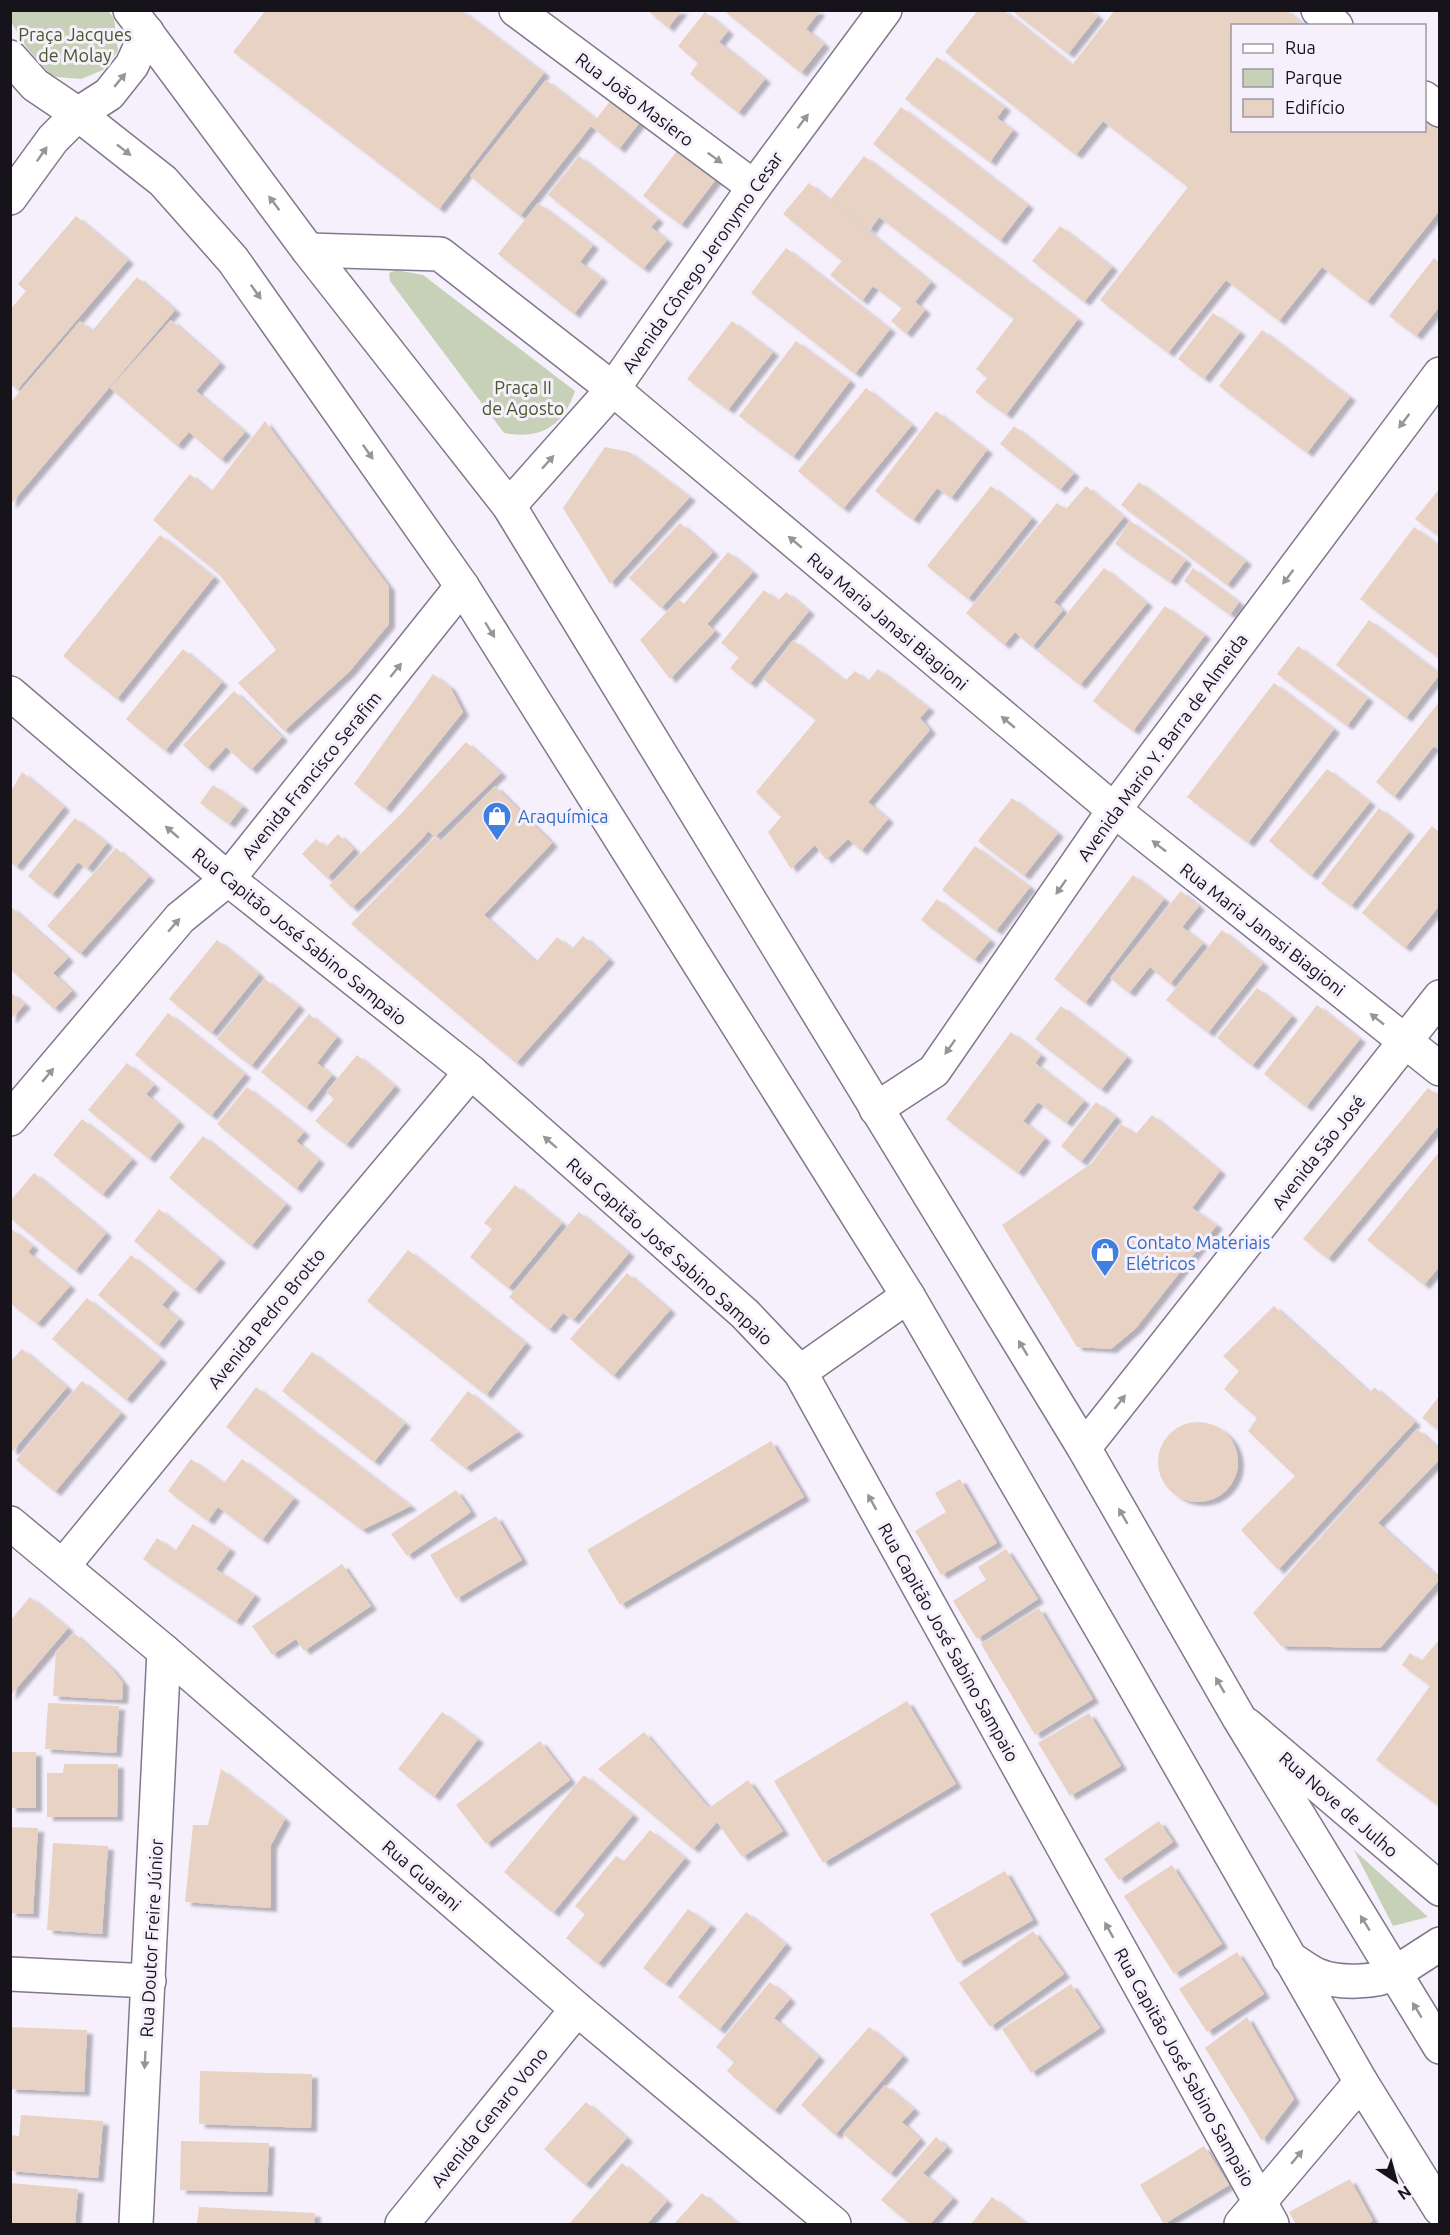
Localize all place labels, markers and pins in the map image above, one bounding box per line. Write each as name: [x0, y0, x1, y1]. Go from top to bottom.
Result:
shop icon: Araquímica: [481, 800, 513, 842]
place label: Araquímica: [518, 806, 608, 826]
place label: Contato Materiais Elétricos: [1126, 1232, 1270, 1273]
shop icon: Contato Materiais Elétricos: [1089, 1236, 1121, 1278]

